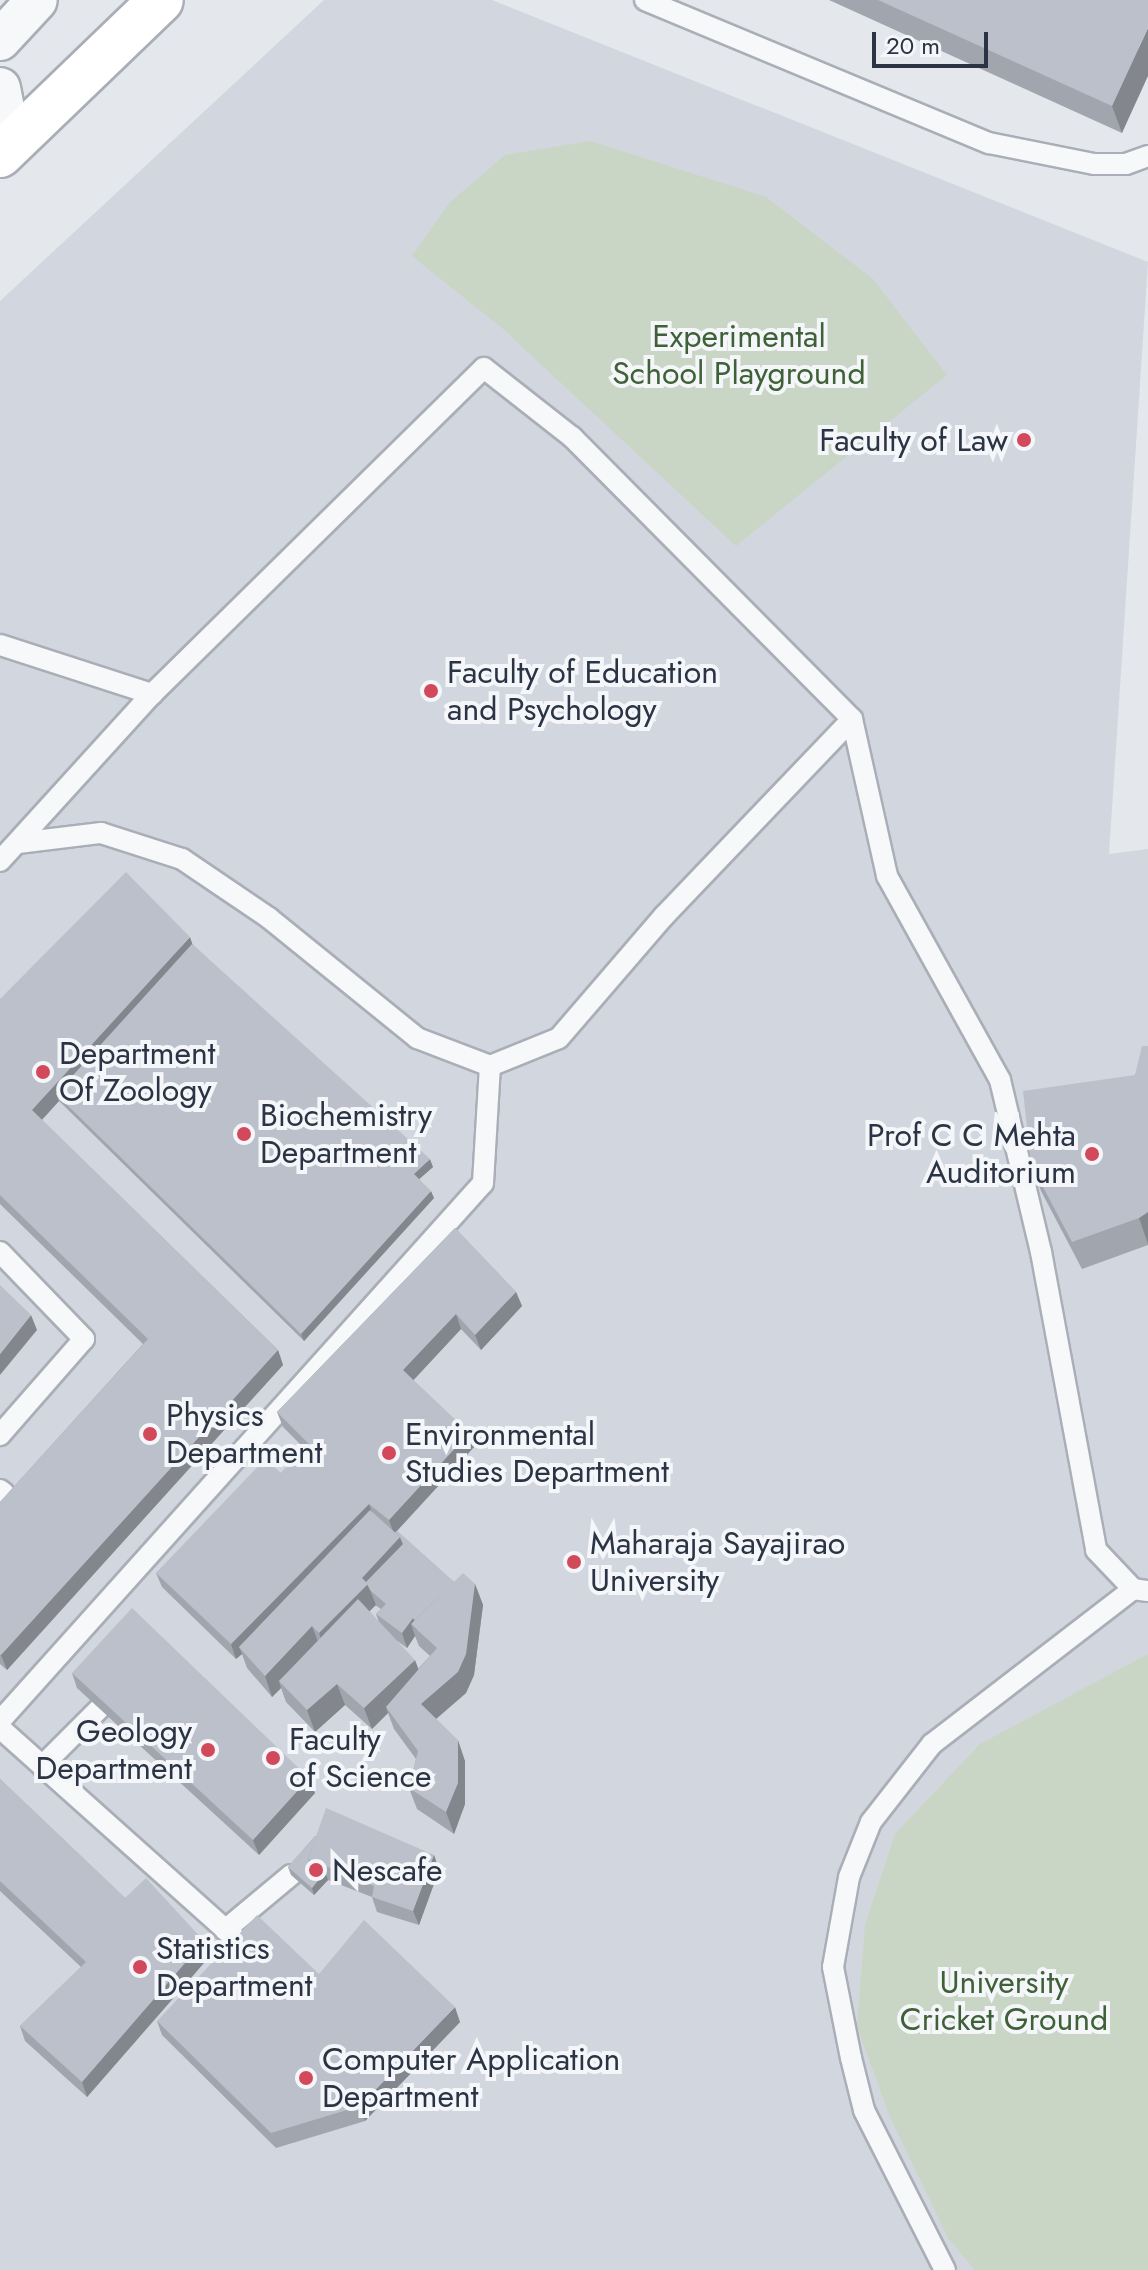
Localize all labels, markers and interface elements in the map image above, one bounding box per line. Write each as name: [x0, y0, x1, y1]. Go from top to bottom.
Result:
scale bar: [876, 16, 992, 66]
text: 20 m: [886, 28, 940, 63]
park label: Experimental School Playground: [612, 318, 866, 393]
place label: Faculty of Law: [819, 421, 1008, 459]
marker: Faculty of Law: [1015, 431, 1033, 449]
place label: Faculty of Education and Psychology: [447, 654, 718, 729]
marker: Faculty of Education and Psychology: [422, 682, 440, 700]
place label: Department Of Zoology: [59, 1035, 215, 1110]
marker: Department Of Zoology: [34, 1063, 52, 1081]
place label: Biochemistry Department: [260, 1097, 432, 1172]
place label: Prof C C Mehta Auditorium: [867, 1117, 1076, 1192]
marker: Biochemistry Department: [235, 1125, 253, 1143]
marker: Prof C C Mehta Auditorium: [1083, 1145, 1101, 1163]
place label: Physics Department: [166, 1397, 322, 1472]
place label: Environmental Studies Department: [405, 1416, 669, 1491]
marker: Physics Department: [141, 1425, 159, 1443]
marker: Environmental Studies Department: [380, 1444, 398, 1462]
place label: Maharaja Sayajirao University: [590, 1525, 845, 1600]
marker: Maharaja Sayajirao University: [565, 1553, 583, 1571]
place label: Geology Department: [36, 1713, 192, 1788]
place label: Faculty of Science: [289, 1721, 431, 1796]
marker: Geology Department: [199, 1741, 217, 1759]
marker: Faculty of Science: [264, 1749, 282, 1767]
place label: Nescafe: [332, 1851, 442, 1889]
marker: Nescafe: [307, 1861, 325, 1879]
place label: Statistics Department: [156, 1930, 312, 2005]
marker: Statistics Department: [131, 1958, 149, 1976]
park label: University Cricket Ground: [900, 1964, 1108, 2039]
place label: Computer Application Department: [322, 2041, 620, 2116]
marker: Computer Application Department: [297, 2069, 315, 2087]

